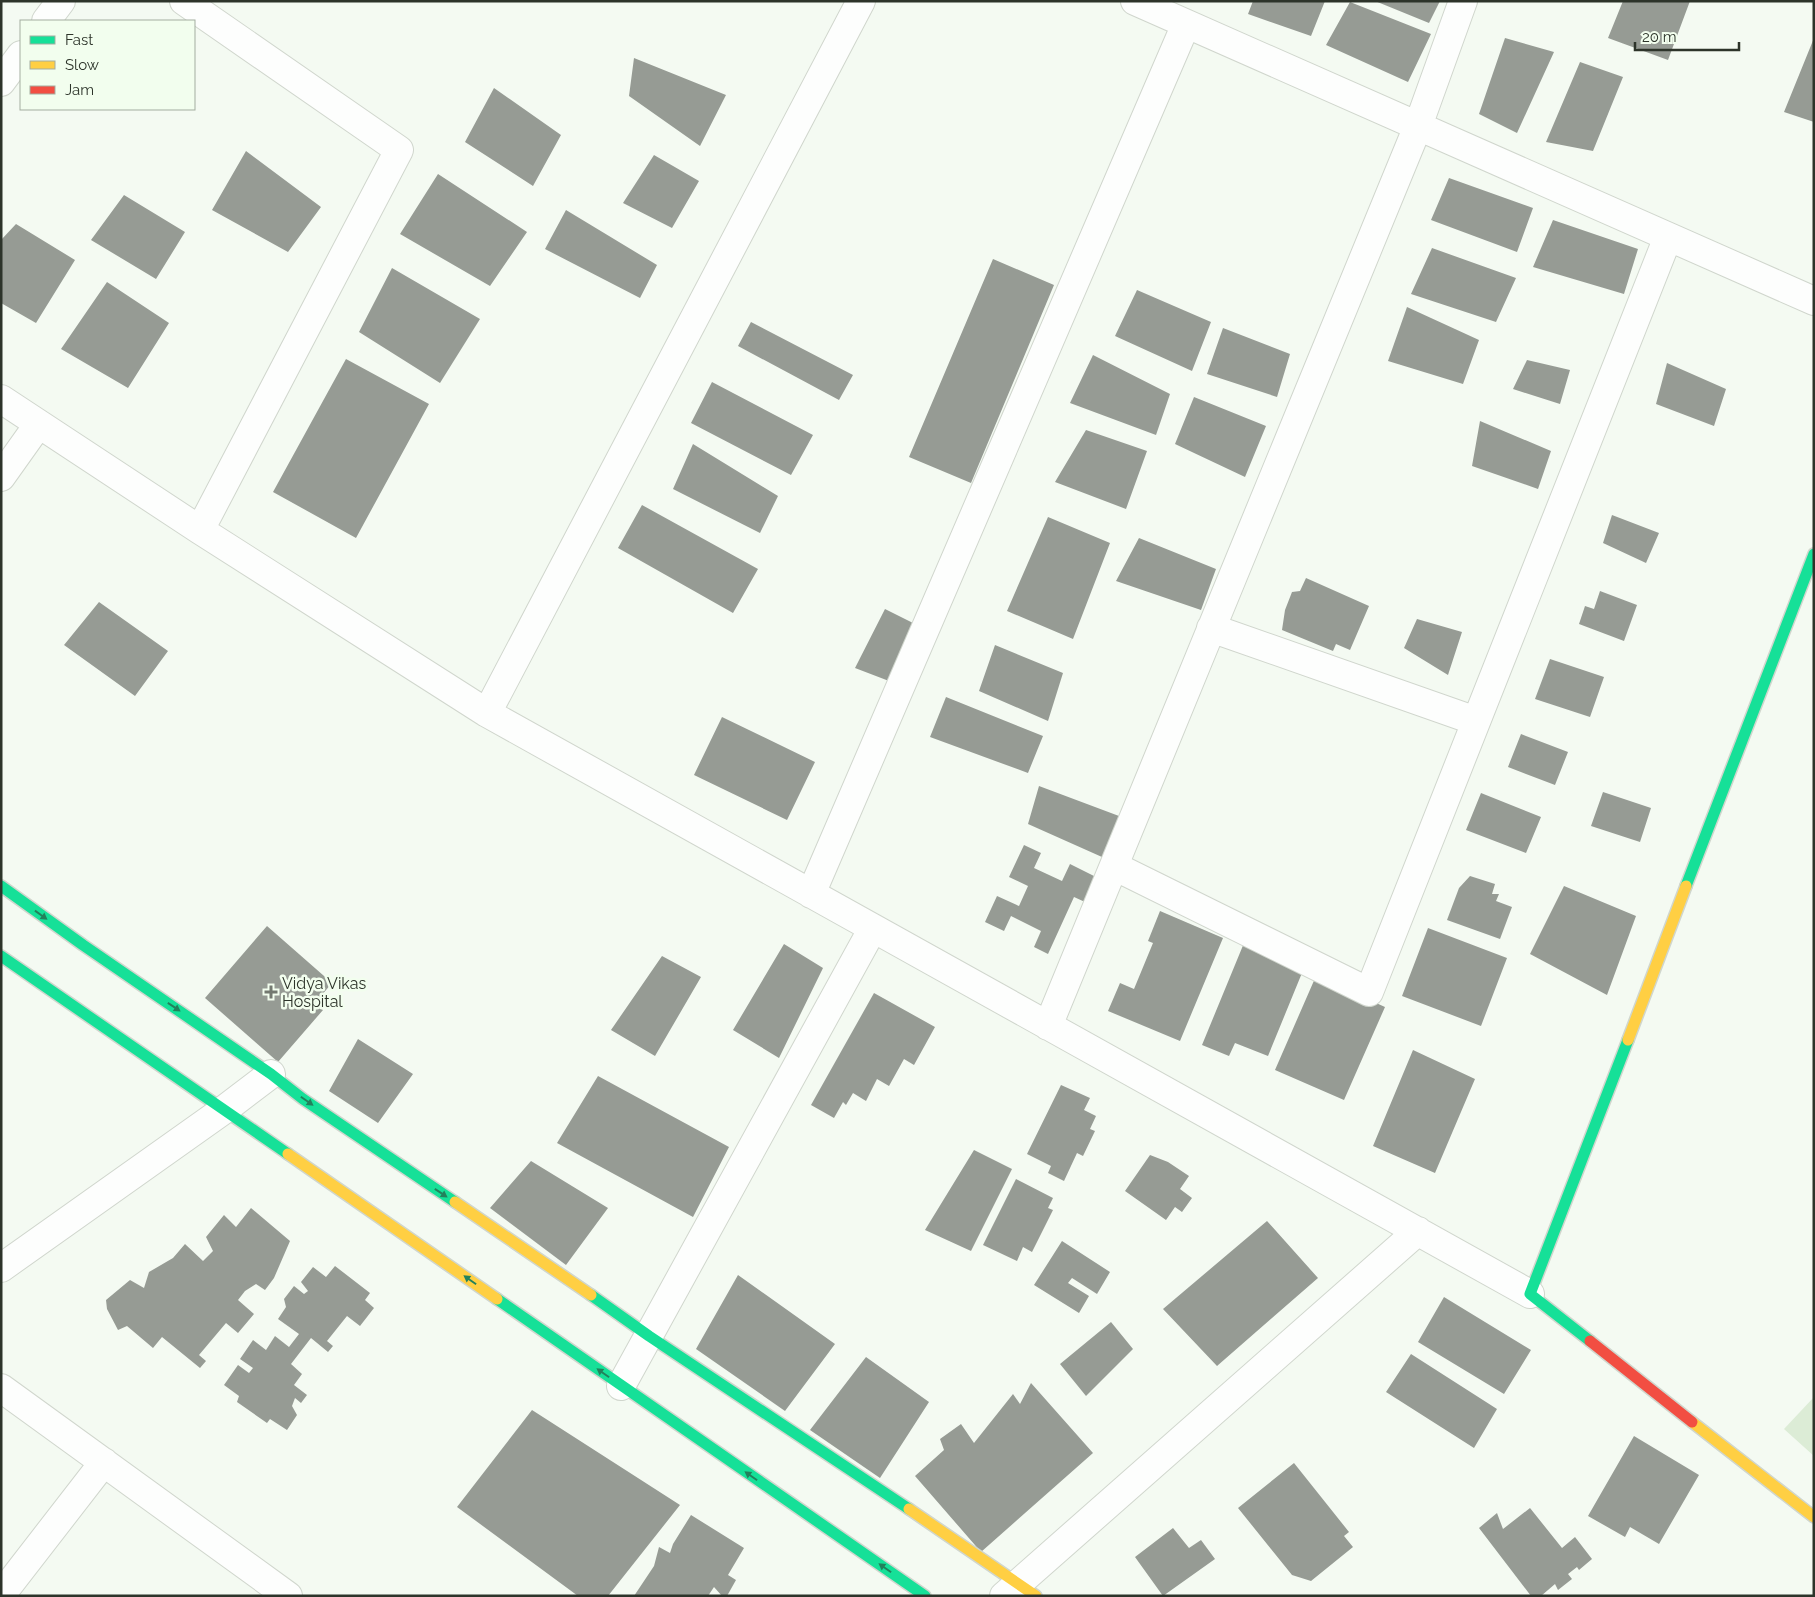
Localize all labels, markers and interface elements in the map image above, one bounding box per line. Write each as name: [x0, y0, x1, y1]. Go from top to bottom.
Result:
legend: [20, 20, 195, 110]
scale bar: [1635, 20, 1739, 52]
text: 20 m: [1642, 28, 1677, 46]
text: Fast: [65, 31, 93, 49]
text: Slow: [65, 56, 99, 74]
text: Jam: [65, 81, 94, 99]
one-way arrow: [34, 910, 48, 920]
place label: Vidya Vikas Hospital: [282, 974, 367, 1011]
marker: Vidya Vikas Hospital: [264, 985, 278, 999]
one-way arrow: [168, 1002, 181, 1012]
one-way arrow: [300, 1096, 314, 1106]
one-way arrow: [434, 1188, 448, 1198]
one-way arrow: [463, 1275, 477, 1285]
one-way arrow: [596, 1368, 610, 1378]
one-way arrow: [744, 1471, 758, 1481]
one-way arrow: [878, 1563, 892, 1573]

